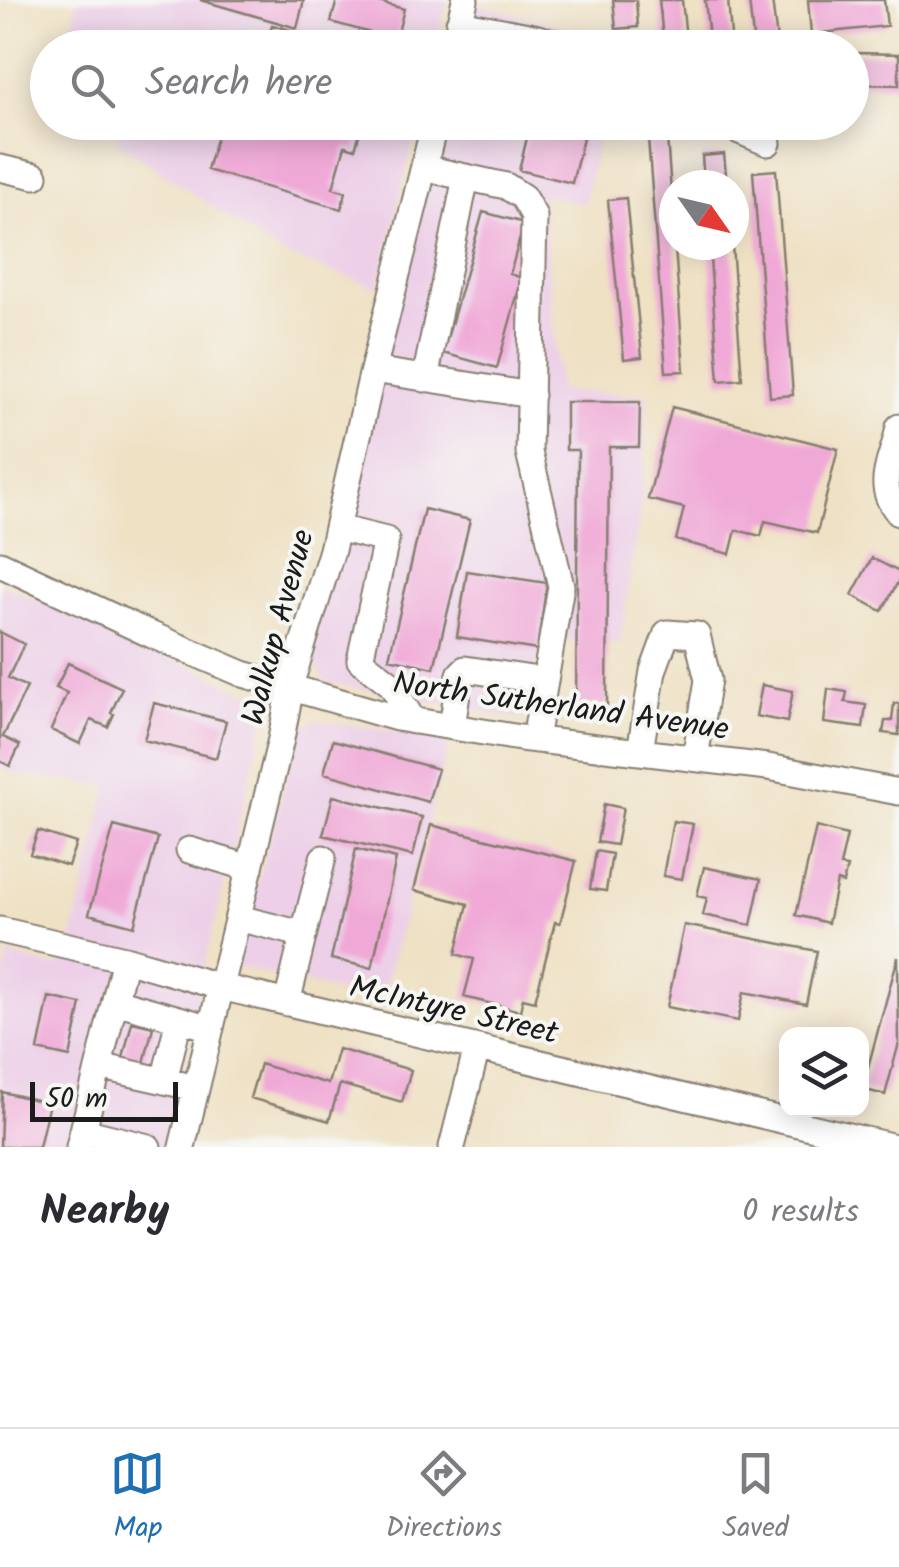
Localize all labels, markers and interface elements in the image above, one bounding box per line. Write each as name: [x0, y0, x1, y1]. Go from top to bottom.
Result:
search box: [30, 30, 869, 140]
text: Search here: [145, 55, 332, 115]
icon: search: [65, 58, 120, 113]
north arrow: [659, 170, 749, 260]
street label: Walkup Avenue: [229, 524, 330, 731]
street label: North Sutherland Avenue: [389, 659, 732, 756]
street label: McIntyre Street: [344, 963, 563, 1060]
map controls: [779, 1027, 869, 1117]
button: layers: [779, 1027, 869, 1117]
scale bar: [30, 1077, 178, 1122]
text: 50 m: [45, 1077, 108, 1122]
text: Nearby: [40, 1179, 169, 1246]
text: 0 results: [742, 1187, 859, 1238]
tab: Map: [110, 1446, 165, 1551]
tab: Directions: [386, 1446, 502, 1551]
tab: Saved: [722, 1446, 789, 1551]

